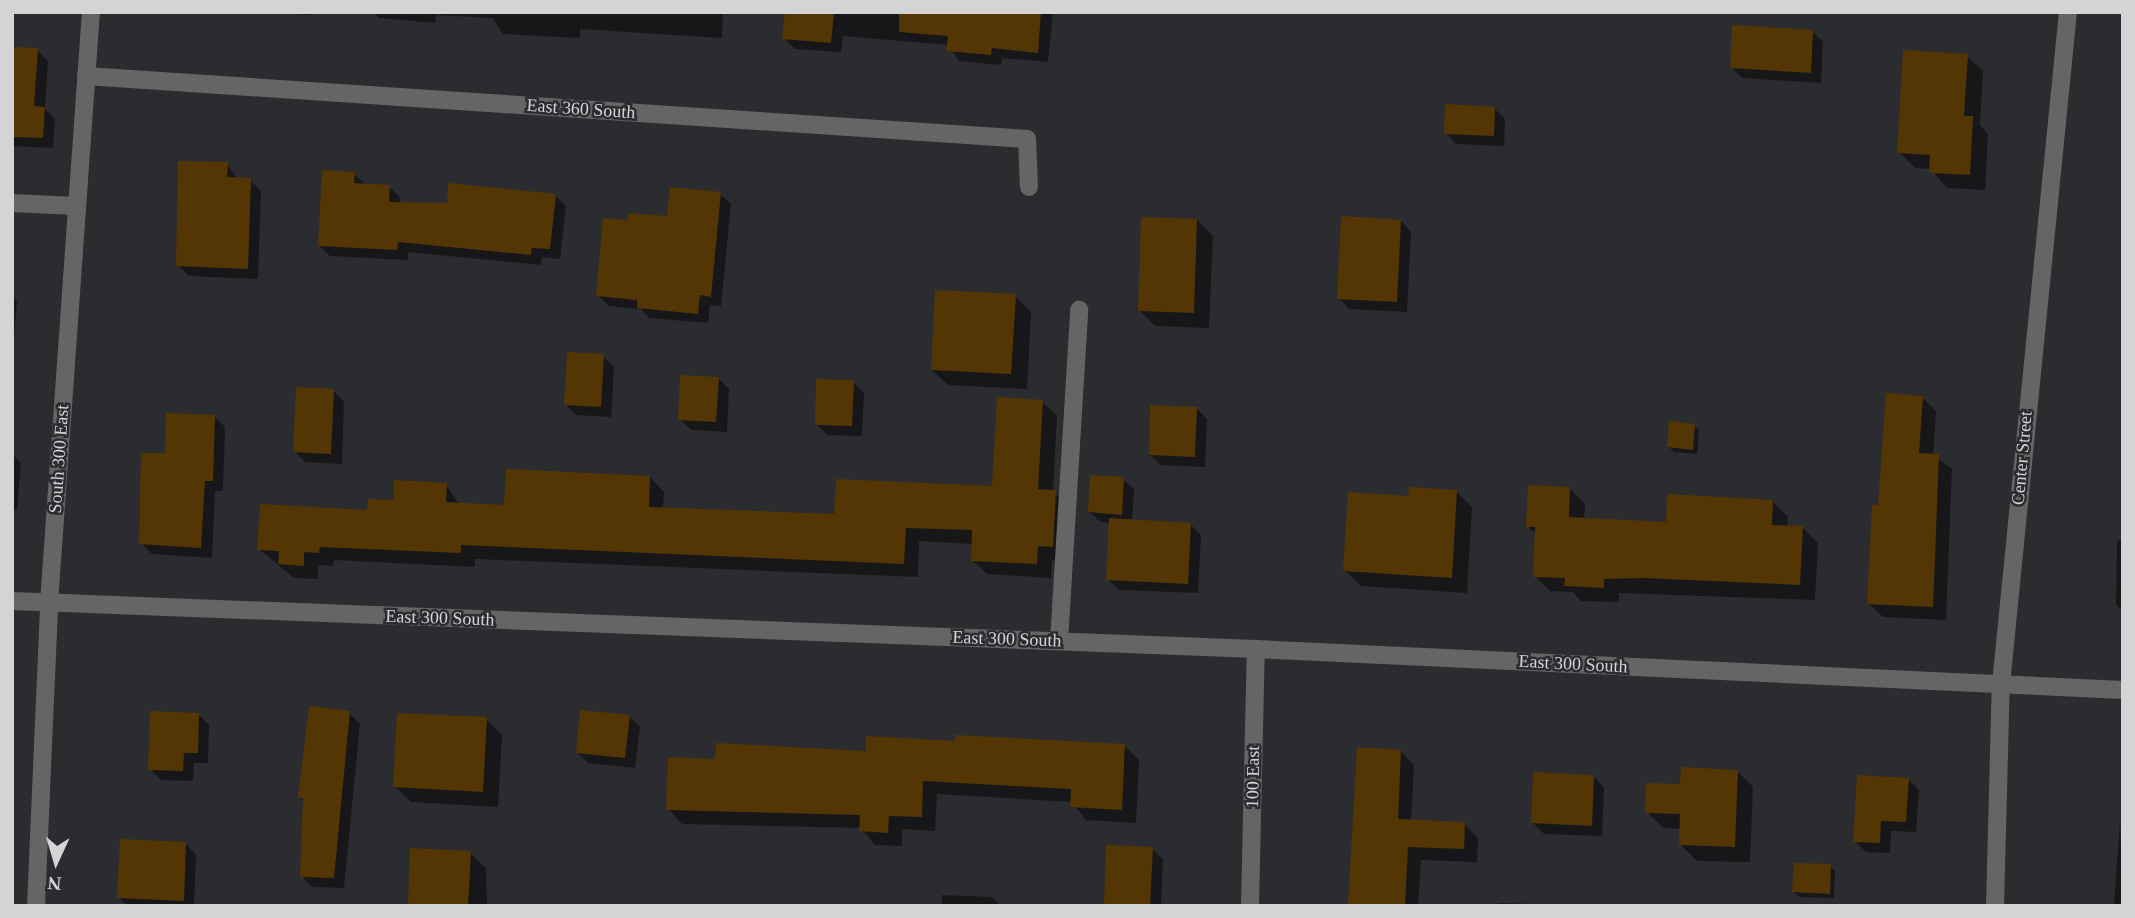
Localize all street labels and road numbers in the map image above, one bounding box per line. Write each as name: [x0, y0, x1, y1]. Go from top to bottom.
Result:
street label: East 360 South: [526, 94, 636, 124]
street label: South 300 East: [44, 404, 74, 514]
street label: Center Street: [2007, 410, 2037, 506]
street label: East 300 South: [385, 605, 495, 631]
street label: East 300 South: [952, 626, 1062, 652]
street label: East 300 South: [1518, 650, 1628, 678]
street label: 100 East: [1242, 746, 1264, 808]

